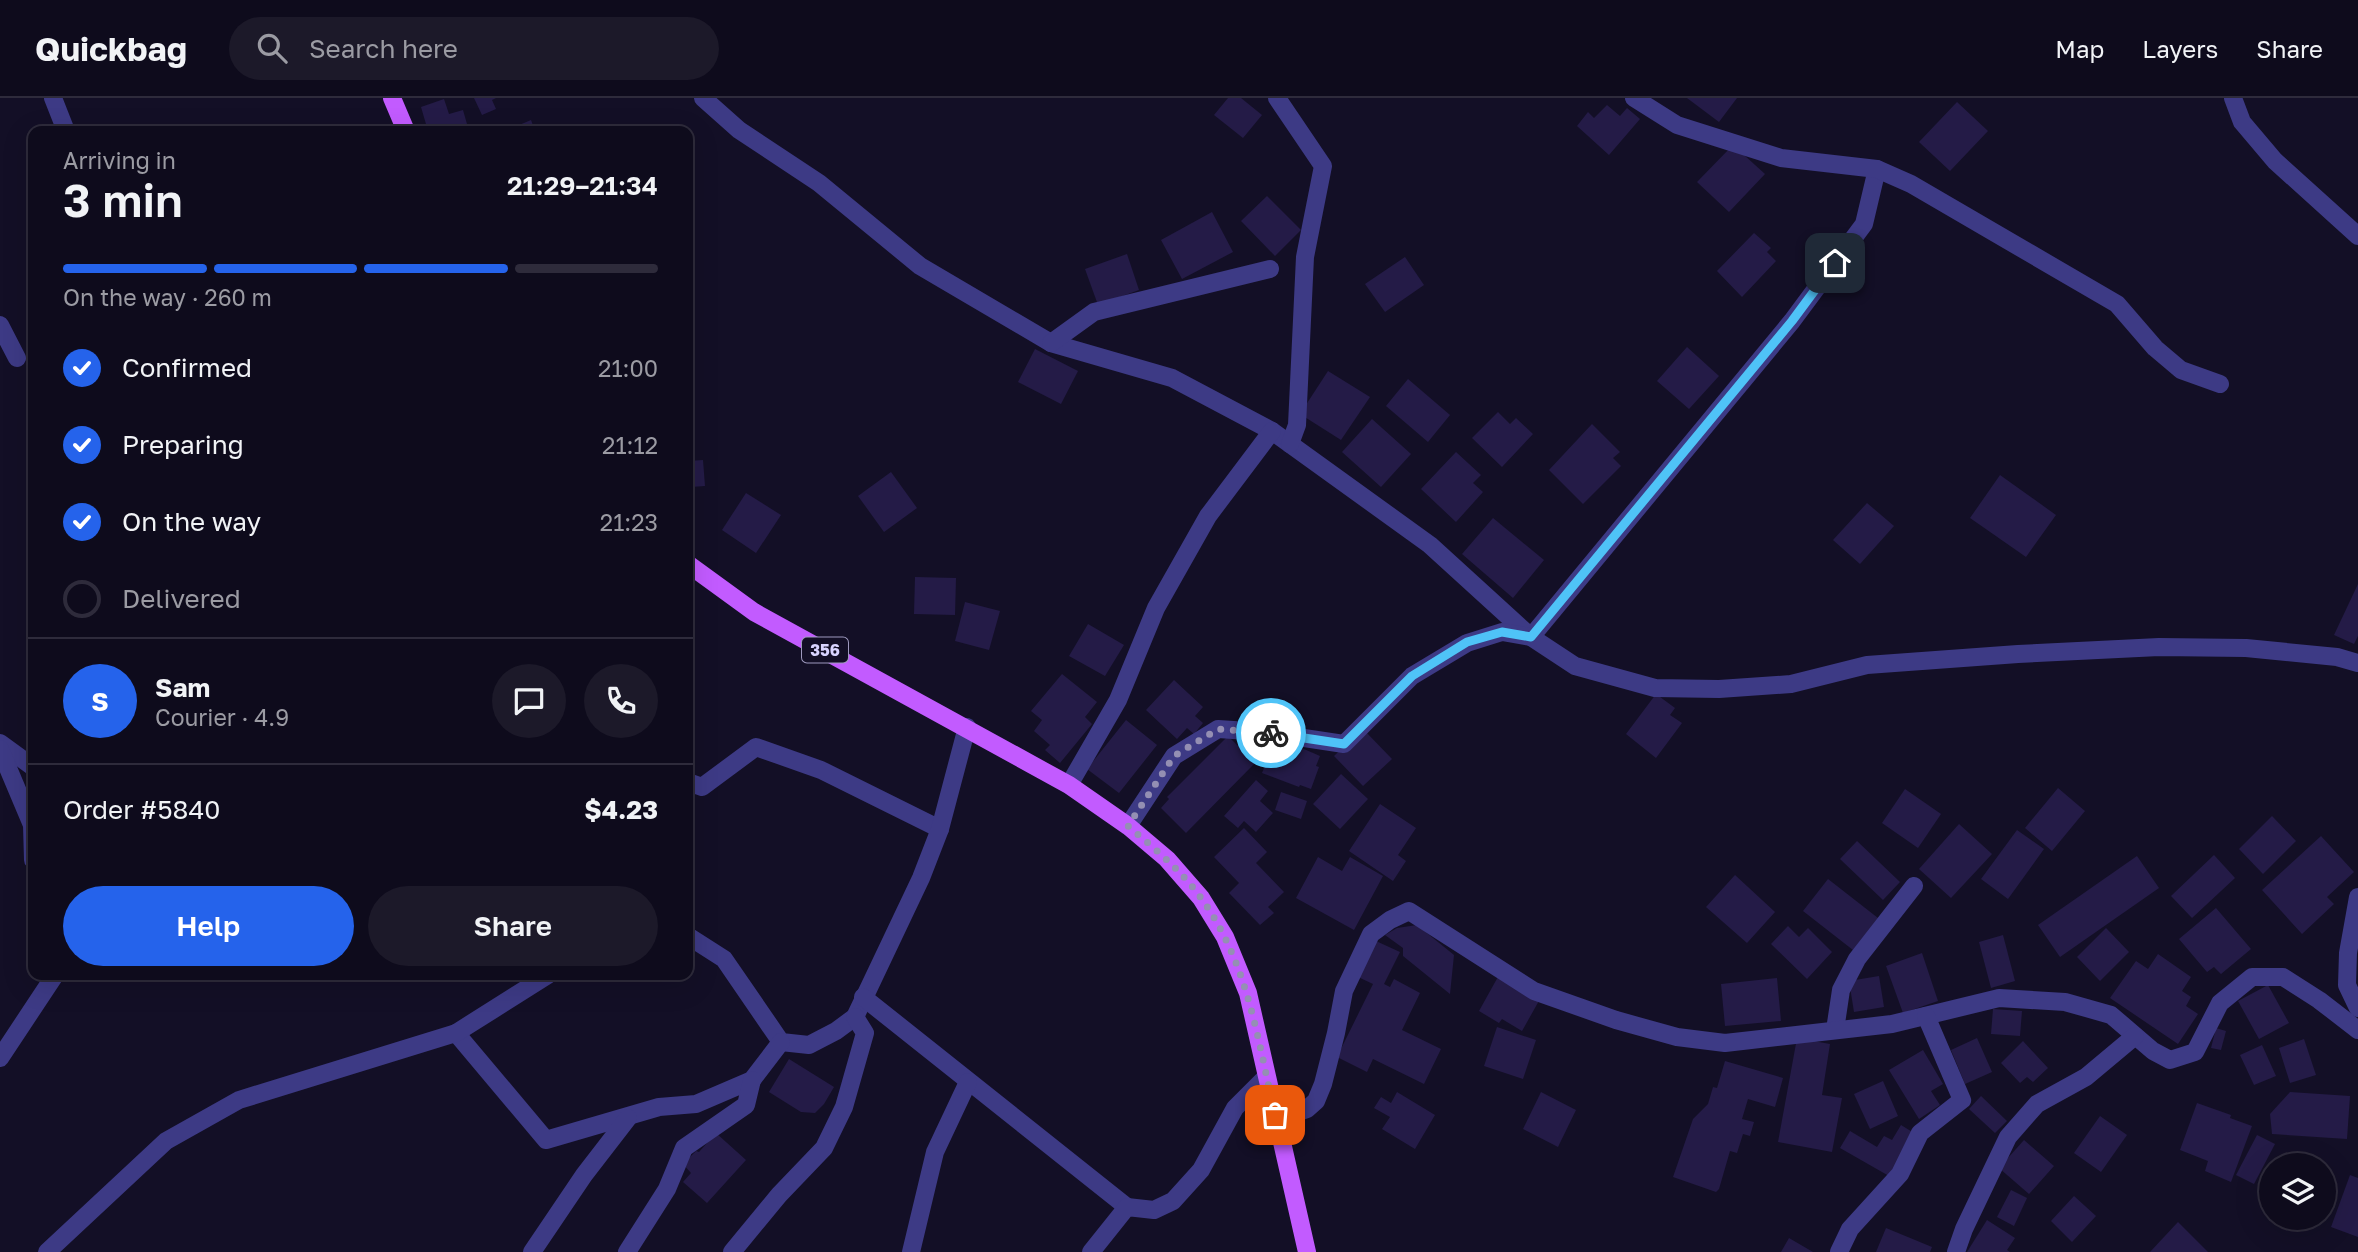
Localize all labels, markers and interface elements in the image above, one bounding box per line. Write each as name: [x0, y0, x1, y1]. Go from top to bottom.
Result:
search box: [229, 17, 719, 80]
text: Quickbag: [35, 29, 187, 68]
icon: search: [253, 29, 291, 67]
text: Search here: [309, 33, 458, 64]
text: Map: [2055, 34, 2104, 63]
text: Layers: [2142, 34, 2218, 63]
text: Share: [2256, 34, 2323, 63]
text: Arriving in: [63, 146, 176, 174]
text: 21:29–21:34: [507, 170, 658, 201]
text: 3 min: [63, 172, 183, 227]
pin: [1805, 233, 1865, 293]
icon: home: [1816, 244, 1854, 282]
text: On the way · 260 m: [63, 283, 272, 311]
icon: check: [63, 349, 101, 387]
text: Confirmed: [122, 352, 252, 383]
text: 21:00: [598, 354, 658, 382]
icon: check: [63, 426, 101, 464]
text: Preparing: [122, 429, 244, 460]
text: 21:12: [602, 431, 658, 459]
icon: check: [63, 503, 101, 541]
text: On the way: [122, 506, 261, 537]
text: 21:23: [600, 508, 658, 536]
text: Delivered: [122, 583, 241, 614]
road number: 356: [802, 638, 848, 663]
button: chat: [492, 664, 566, 738]
button: phone: [584, 664, 658, 738]
text: Sam: [155, 672, 210, 703]
text: S: [91, 686, 109, 717]
courier: [1236, 698, 1306, 768]
text: Courier · 4.9: [155, 703, 289, 731]
icon: bike: [1252, 714, 1290, 752]
text: Order #5840: [63, 794, 220, 825]
text: $4.23: [584, 794, 658, 825]
button: Help: [63, 886, 354, 966]
button: Share: [368, 886, 658, 966]
pin: [1245, 1085, 1305, 1145]
icon: bag: [1256, 1096, 1294, 1134]
map controls: [2259, 1153, 2336, 1230]
button: layers: [2259, 1153, 2336, 1230]

